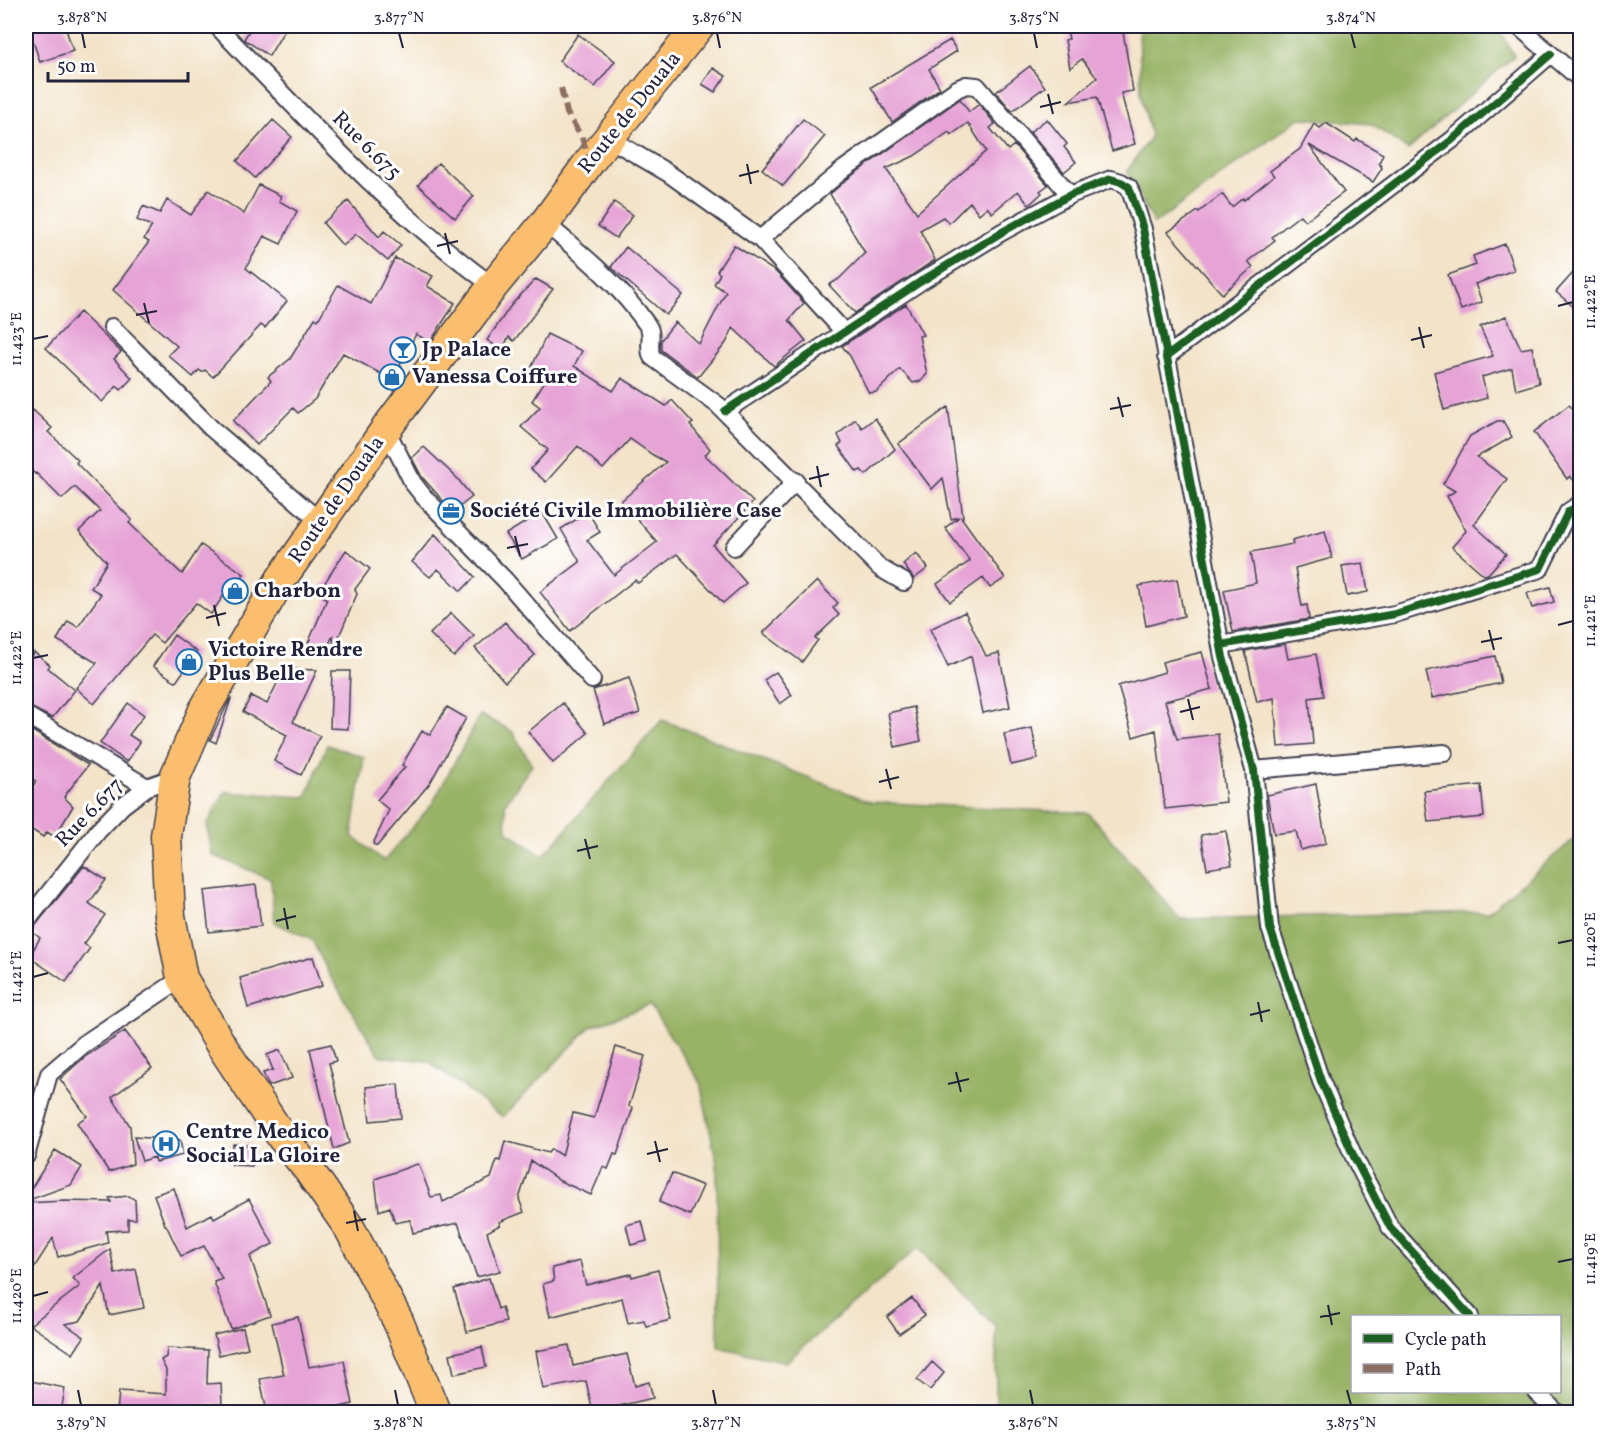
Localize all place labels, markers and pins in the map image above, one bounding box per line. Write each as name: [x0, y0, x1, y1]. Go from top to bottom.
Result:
bar icon: Jp Palace: [388, 335, 418, 365]
place label: Jp Palace: [421, 336, 511, 365]
shop icon: Vanessa Coiffure: [377, 362, 407, 392]
place label: Vanessa Coiffure: [412, 363, 577, 392]
office icon: Société Civile Immobilière Case: [436, 496, 466, 526]
place label: Société Civile Immobilière Case: [470, 497, 782, 526]
shop icon: Charbon: [220, 576, 250, 606]
place label: Charbon: [254, 577, 341, 606]
place label: Victoire Rendre Plus Belle: [208, 636, 363, 689]
shop icon: Victoire Rendre Plus Belle: [174, 647, 204, 677]
place label: Centre Medico Social La Gloire: [186, 1118, 340, 1171]
hospital icon: Centre Medico Social La Gloire: [151, 1129, 181, 1159]

